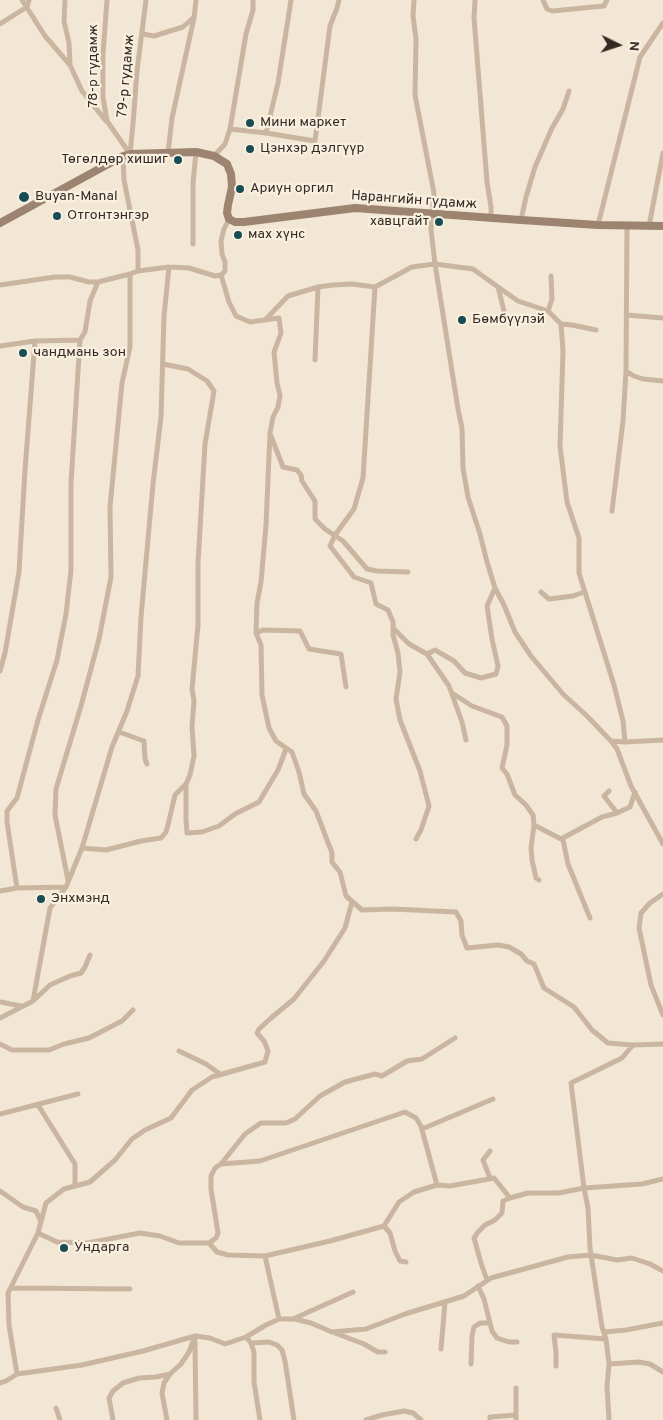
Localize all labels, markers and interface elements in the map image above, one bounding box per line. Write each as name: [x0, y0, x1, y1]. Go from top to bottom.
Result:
north arrow: [593, 20, 643, 70]
street label: 78-р гудамж: [86, 24, 102, 108]
street label: 79-р гудамж: [115, 33, 139, 119]
text: N: [625, 40, 642, 52]
place label: Мини маркет: [260, 115, 346, 131]
marker: Мини маркет: [244, 117, 256, 129]
place label: Цэнхэр дэлгүүр: [260, 141, 364, 157]
marker: Цэнхэр дэлгүүр: [244, 143, 256, 155]
place label: Төгөлдөр хишиг: [61, 152, 168, 168]
marker: Төгөлдөр хишиг: [172, 154, 184, 166]
place label: Ариун оргил: [250, 181, 334, 197]
marker: Ариун оргил: [234, 183, 246, 195]
street label: Нарангийн гудамж: [350, 188, 478, 214]
place label: Buyan-Manal: [35, 189, 118, 205]
marker: Buyan-Manal: [17, 190, 31, 204]
place label: Отгонтэнгэр: [67, 208, 149, 224]
marker: Отгонтэнгэр: [51, 210, 63, 222]
place label: хавцгайт: [370, 214, 429, 230]
marker: хавцгайт: [433, 216, 445, 228]
place label: мах хүнс: [248, 227, 305, 243]
marker: мах хүнс: [232, 229, 244, 241]
place label: Бөмбүүлэй: [472, 312, 545, 328]
marker: Бөмбүүлэй: [456, 314, 468, 326]
place label: чандмань зон: [33, 345, 126, 361]
marker: чандмань зон: [17, 347, 29, 359]
place label: Энхмэнд: [51, 891, 110, 907]
marker: Энхмэнд: [35, 893, 47, 905]
place label: Ундарга: [74, 1240, 129, 1256]
marker: Ундарга: [58, 1242, 70, 1254]

